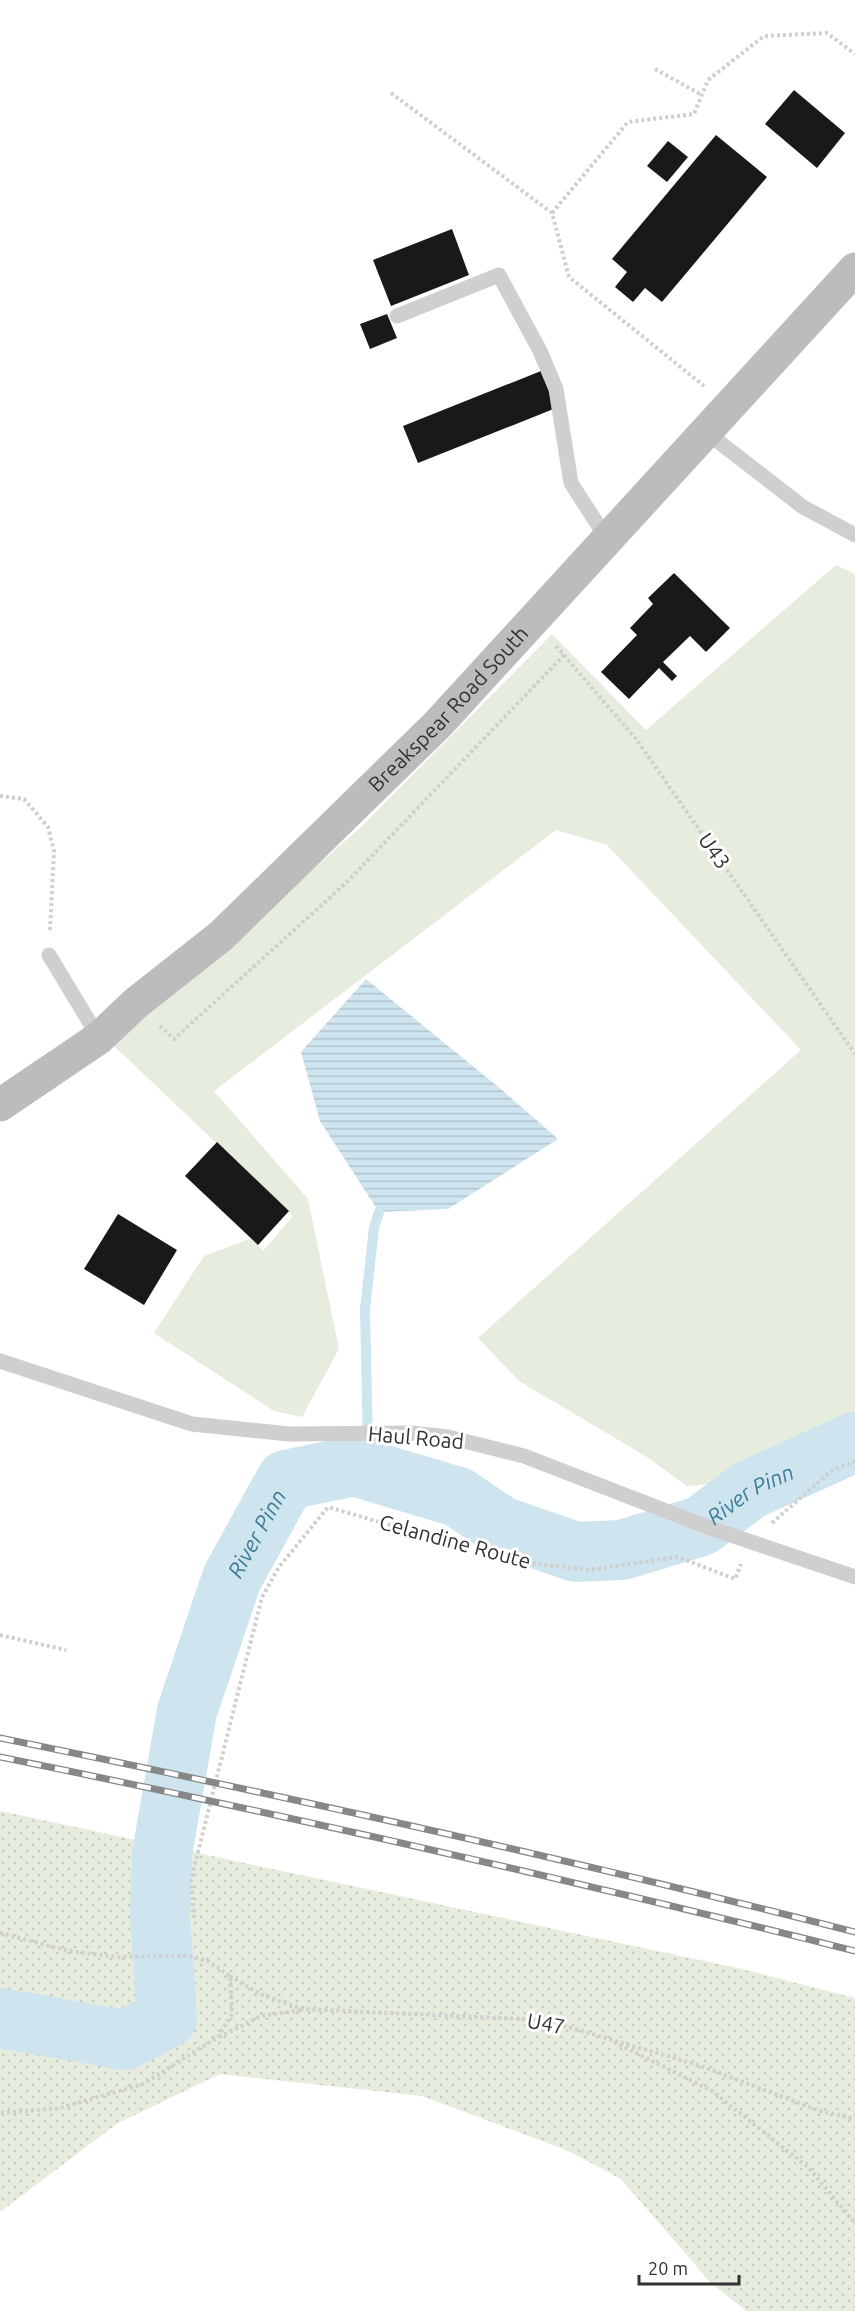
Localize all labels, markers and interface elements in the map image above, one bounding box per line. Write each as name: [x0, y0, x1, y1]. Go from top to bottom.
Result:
street label: Breakspear Road South: [363, 621, 532, 796]
street label: U43: [694, 828, 736, 873]
street label: Haul Road: [367, 1421, 465, 1453]
water label: River Pinn: [702, 1459, 797, 1529]
water label: River Pinn: [222, 1485, 290, 1582]
street label: Celandine Route: [377, 1509, 534, 1573]
street label: U47: [525, 2008, 567, 2038]
scale bar: [639, 2248, 740, 2286]
text: 20 m: [648, 2258, 688, 2278]

